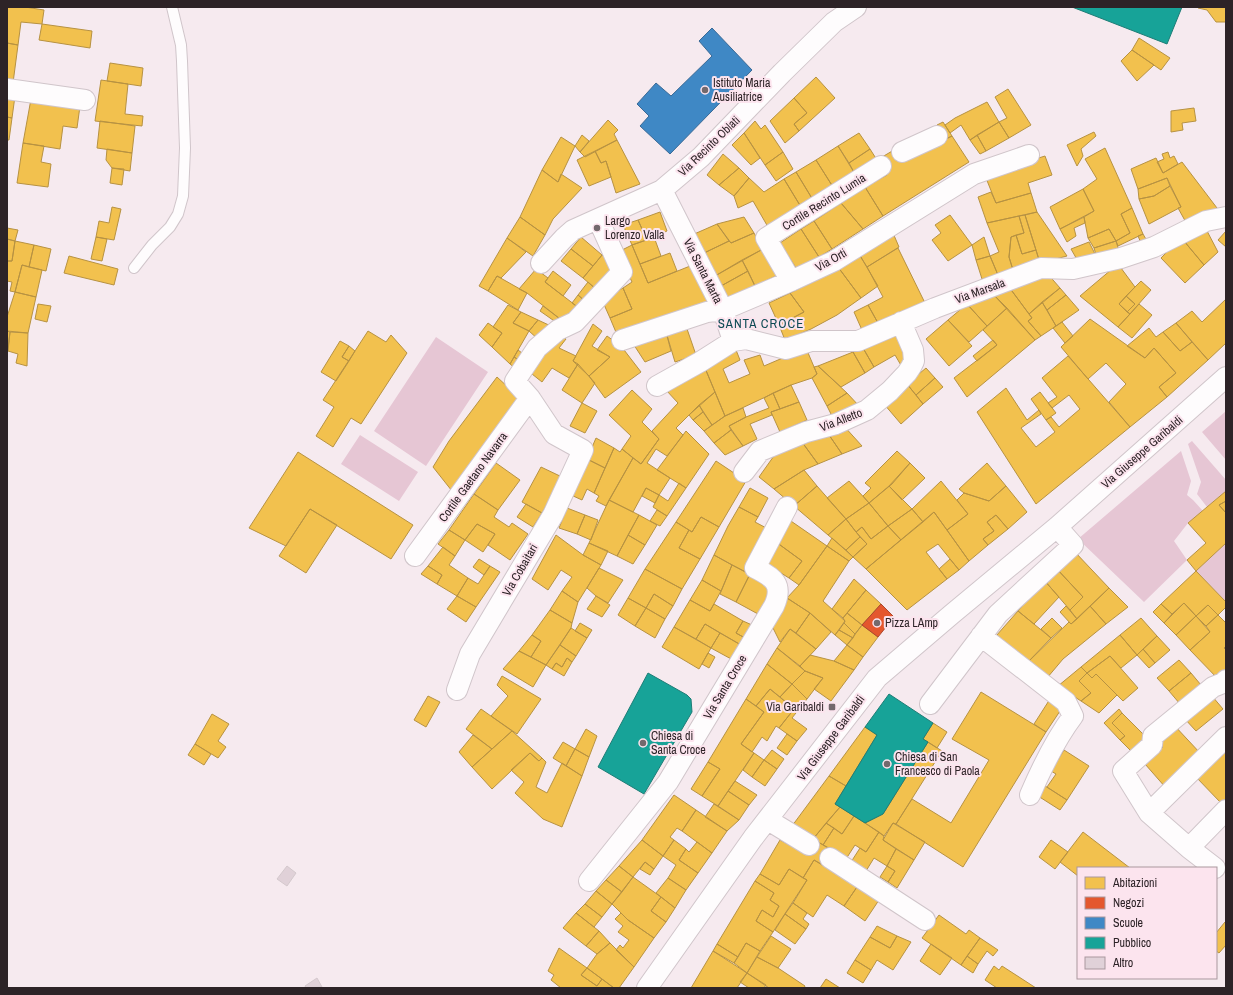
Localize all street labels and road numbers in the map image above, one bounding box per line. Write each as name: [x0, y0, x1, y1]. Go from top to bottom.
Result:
street label: Via Recinto Oblati: [675, 112, 743, 180]
street label: Cortile Recinto Lumia: [779, 170, 869, 234]
street label: Via Santa Marta: [680, 236, 726, 307]
street label: Via Orti: [812, 245, 850, 275]
street label: Via Marsala: [953, 274, 1008, 307]
street label: Via Alletto: [818, 405, 864, 435]
street label: Via Giuseppe Garibaldi: [1098, 412, 1186, 492]
street label: Cortile Gaetano Navarra: [435, 429, 511, 525]
street label: Via Cobaitari: [499, 541, 541, 599]
street label: Via Santa Croce: [700, 652, 750, 722]
street label: Via Giuseppe Garibaldi: [794, 692, 868, 784]

